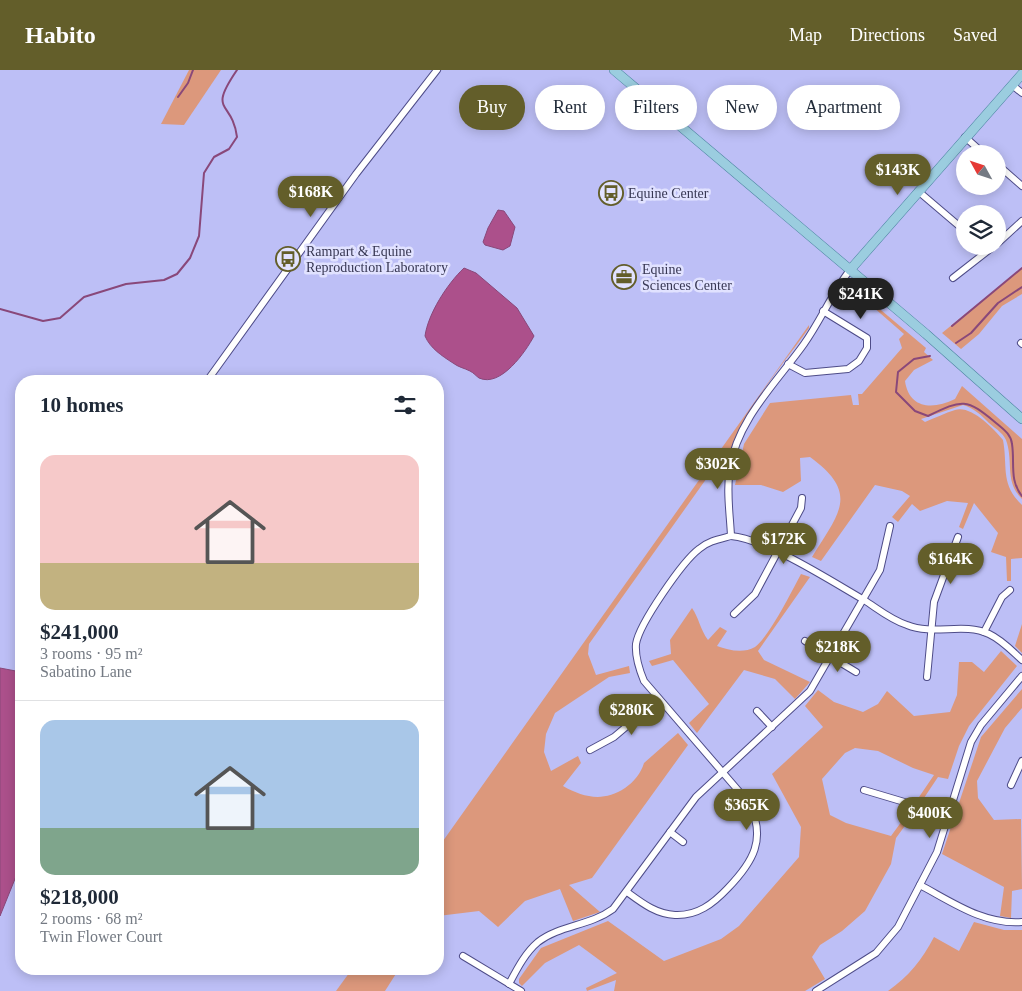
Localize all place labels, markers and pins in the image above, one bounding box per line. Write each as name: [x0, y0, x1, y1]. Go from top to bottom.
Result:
pin: $143K: [863, 154, 933, 196]
pin: $168K: [276, 176, 346, 218]
bus stop icon: Equine Center: [598, 180, 624, 206]
place label: Equine Center: [628, 186, 709, 201]
place label: Rampart & Equine Reproduction Laboratory: [306, 244, 448, 275]
bus stop icon: Rampart & Equine Reproduction Laboratory: [275, 246, 301, 272]
place label: Equine Sciences Center: [642, 262, 732, 293]
office icon: Equine Sciences Center: [611, 264, 637, 290]
pin: $241K: [826, 278, 896, 320]
pin: $302K: [683, 448, 753, 490]
pin: $172K: [749, 522, 819, 565]
pin: $164K: [916, 542, 986, 585]
pin: $218K: [803, 630, 873, 673]
pin: $280K: [597, 694, 667, 736]
pin: $365K: [712, 788, 782, 831]
pin: $400K: [895, 796, 965, 839]

